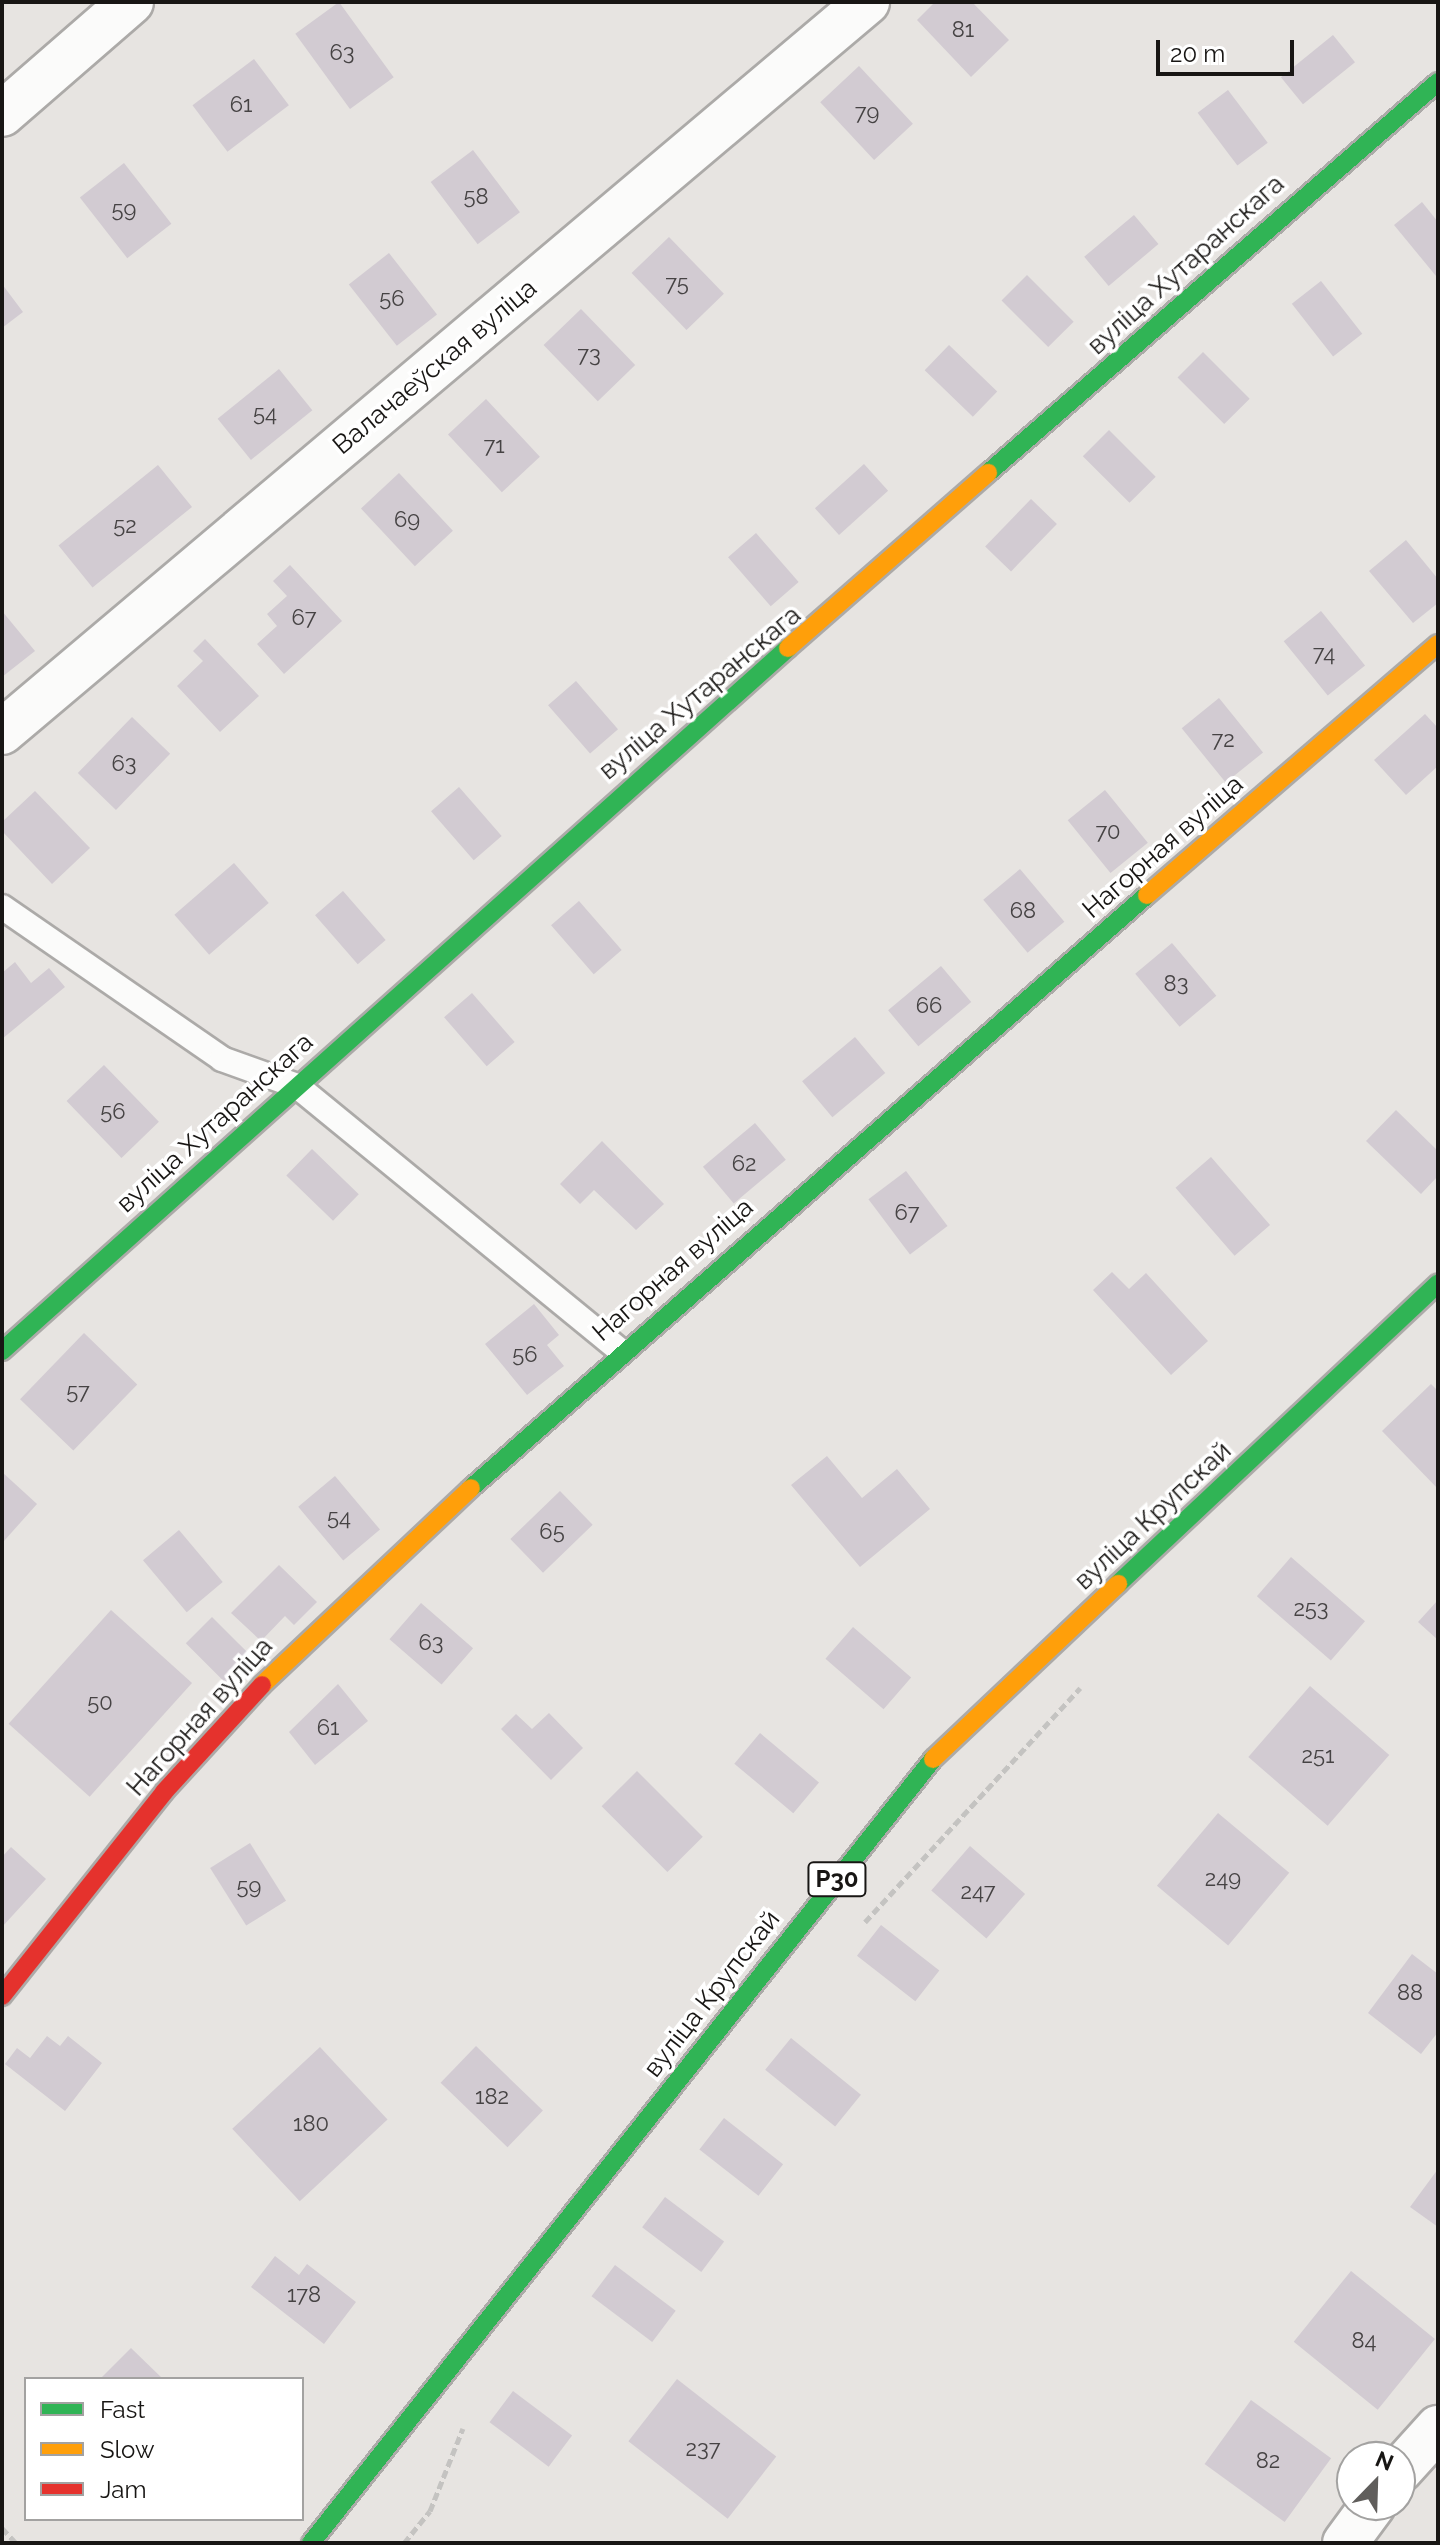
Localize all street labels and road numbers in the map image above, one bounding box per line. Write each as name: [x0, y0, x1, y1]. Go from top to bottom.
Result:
street label: вуліца Хутаранскага: [1081, 169, 1291, 361]
street label: Валачаеўская вуліца: [327, 273, 543, 461]
street label: вуліца Хутаранскага: [593, 600, 807, 786]
street label: Нагорная вуліца: [1076, 769, 1250, 925]
street label: вуліца Хутаранскага: [110, 1027, 320, 1219]
street label: Нагорная вуліца: [586, 1192, 760, 1348]
street label: вуліца Крупскай: [1068, 1436, 1238, 1596]
street label: Нагорная вуліца: [121, 1631, 279, 1803]
road number: Р30: [807, 1859, 867, 1899]
street label: вуліца Крупскай: [637, 1905, 787, 2083]

